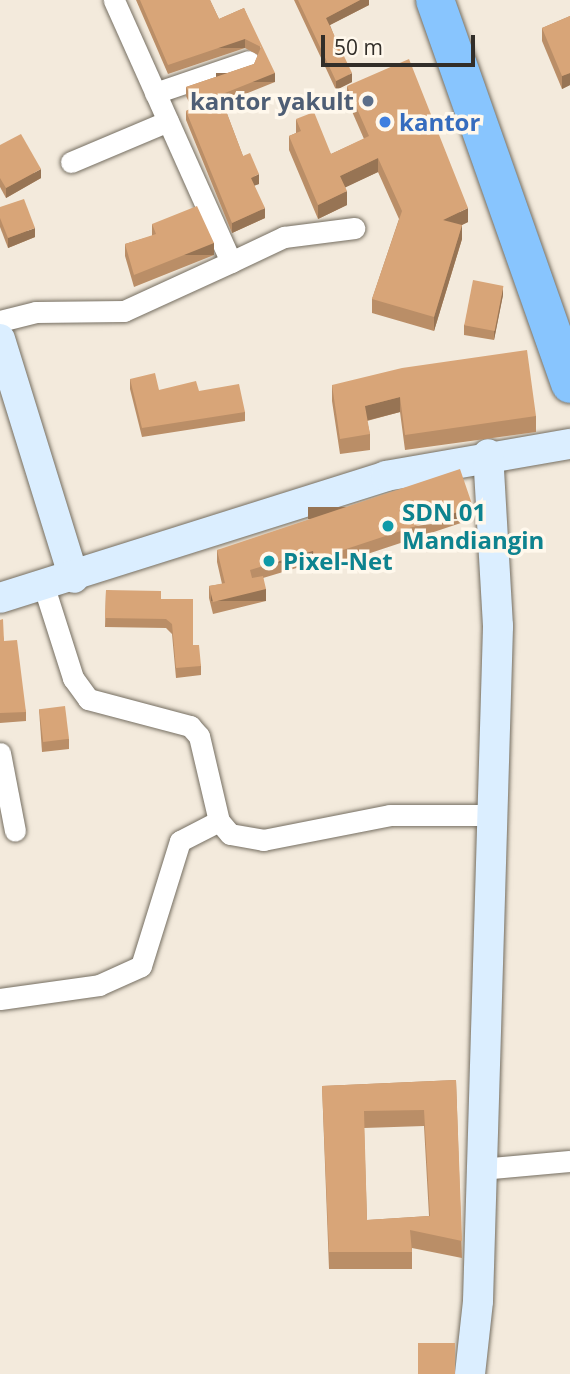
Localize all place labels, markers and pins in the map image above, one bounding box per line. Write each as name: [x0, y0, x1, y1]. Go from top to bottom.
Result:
place label: kantor yakult: [190, 87, 354, 115]
marker: kantor yakult: [360, 93, 376, 109]
place label: kantor: [399, 108, 480, 136]
marker: kantor: [377, 114, 393, 130]
place label: SDN 01 Mandiangin: [402, 498, 544, 554]
marker: SDN 01 Mandiangin: [380, 518, 396, 534]
place label: Pixel-Net: [283, 547, 393, 575]
marker: Pixel-Net: [261, 553, 277, 569]

